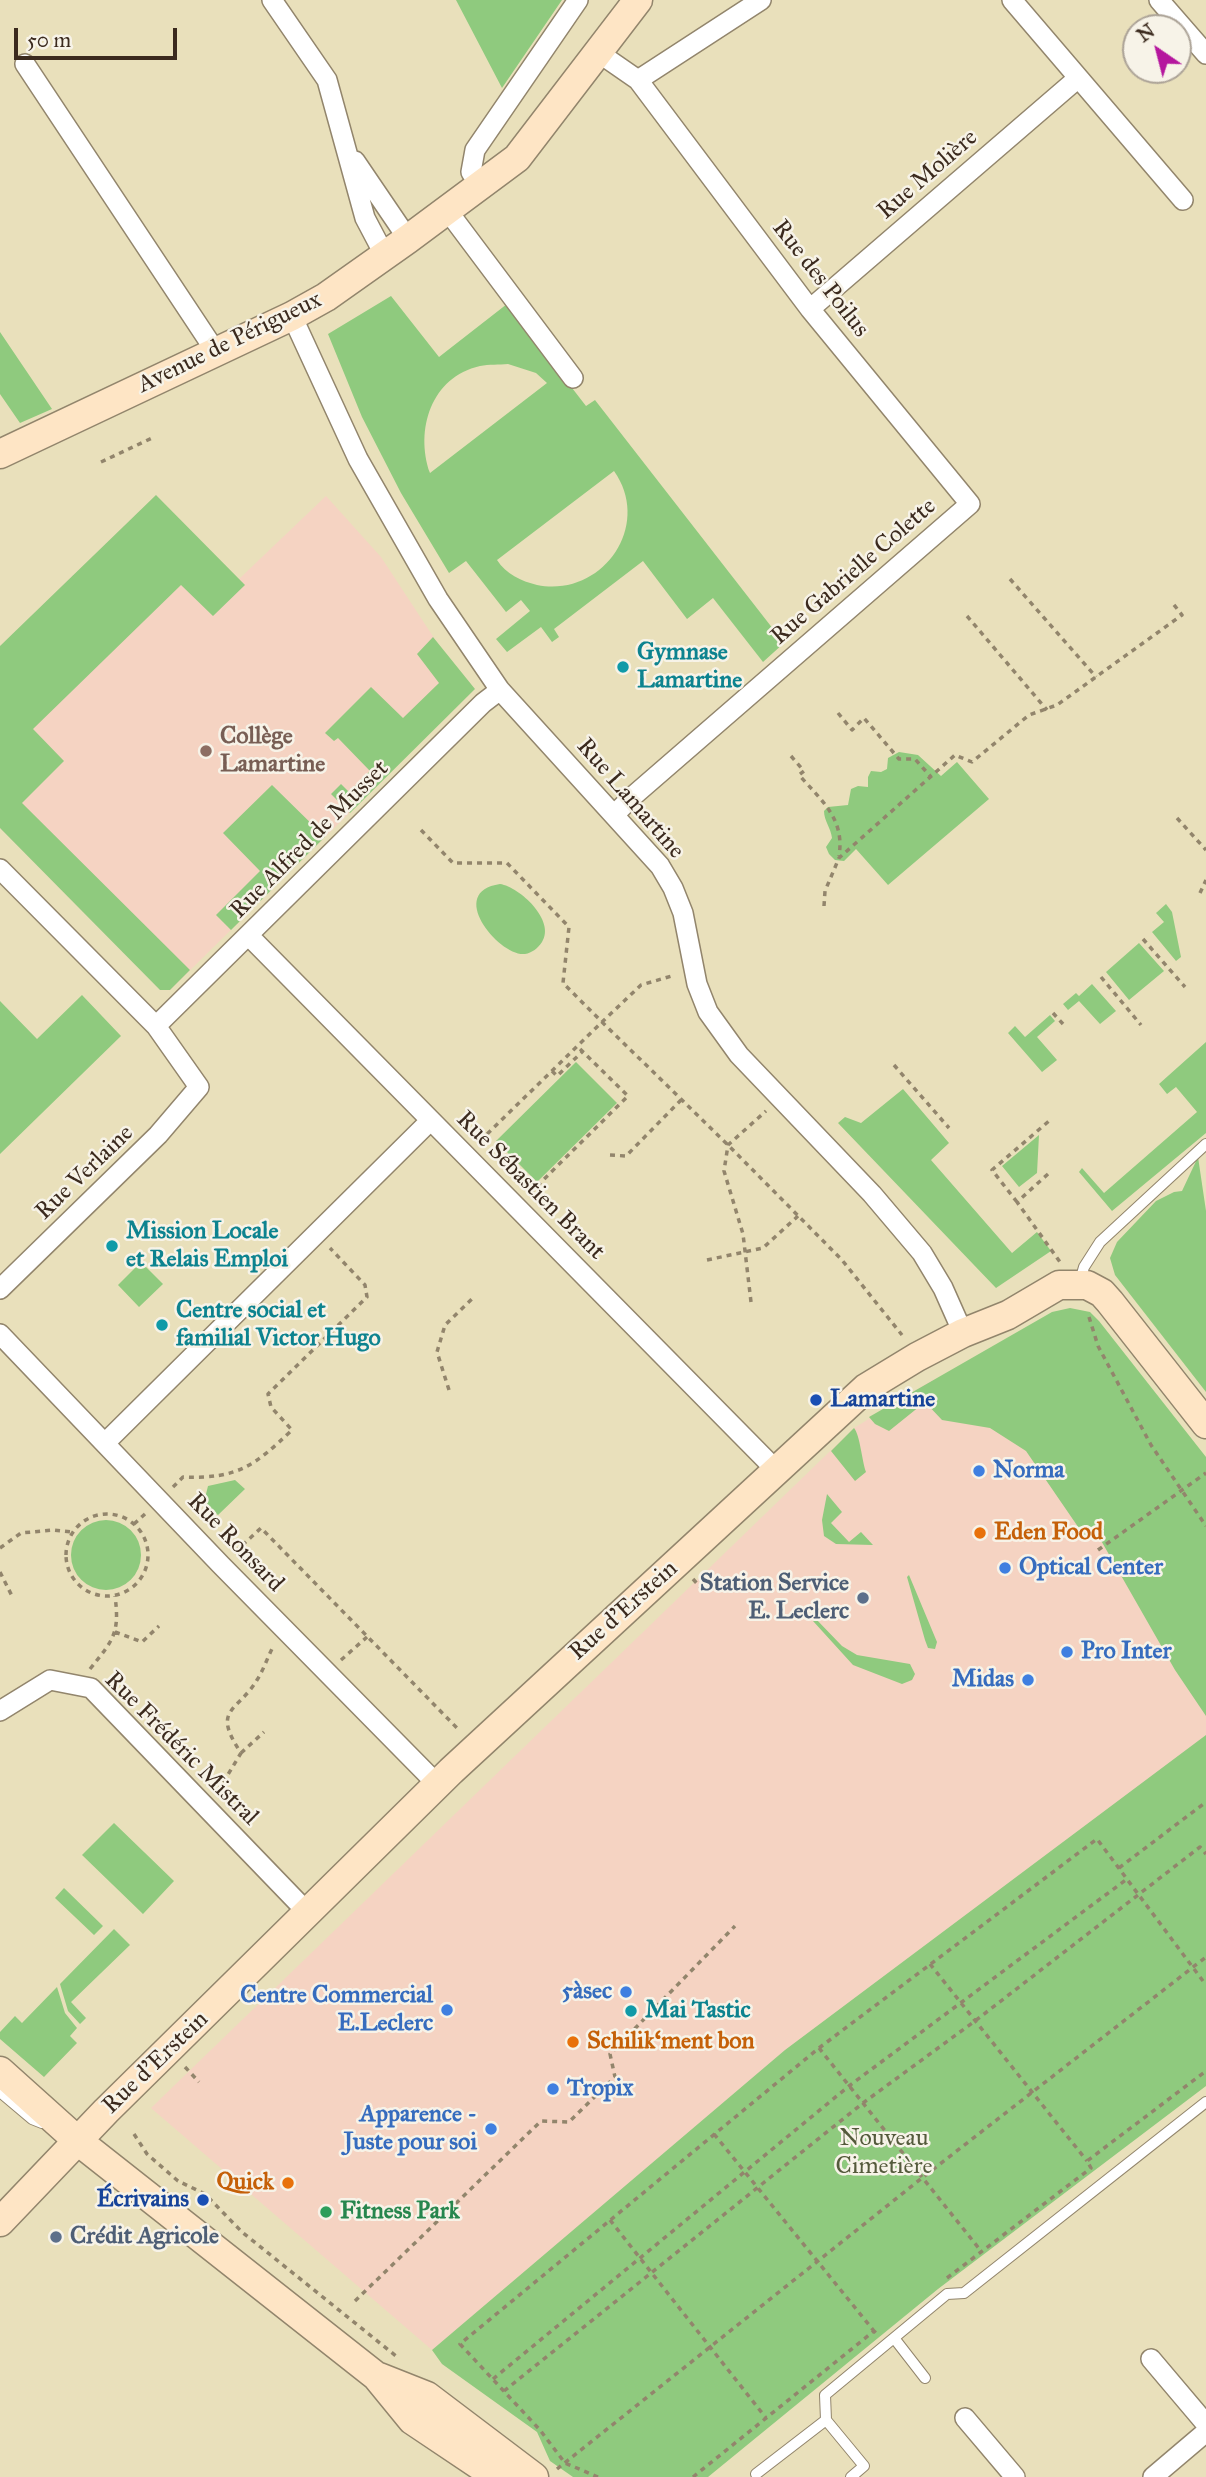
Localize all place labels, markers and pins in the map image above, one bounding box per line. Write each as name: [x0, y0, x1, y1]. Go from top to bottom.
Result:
place label: Gymnase Lamartine: [637, 639, 742, 695]
marker: Gymnase Lamartine: [615, 659, 631, 675]
place label: Collège Lamartine: [220, 723, 325, 779]
marker: Collège Lamartine: [198, 743, 214, 759]
place label: Mission Locale et Relais Emploi: [126, 1218, 288, 1274]
marker: Mission Locale et Relais Emploi: [104, 1238, 120, 1254]
place label: Centre social et familial Victor Hugo: [176, 1297, 381, 1353]
marker: Centre social et familial Victor Hugo: [154, 1317, 170, 1333]
place label: Lamartine: [830, 1386, 935, 1414]
marker: Lamartine: [808, 1392, 824, 1408]
place label: Norma: [993, 1457, 1064, 1485]
marker: Norma: [971, 1463, 987, 1479]
place label: Eden Food: [994, 1519, 1103, 1547]
marker: Eden Food: [972, 1525, 988, 1541]
place label: Optical Center: [1019, 1554, 1163, 1582]
marker: Optical Center: [997, 1560, 1013, 1576]
place label: Station Service E. Leclerc: [700, 1570, 849, 1626]
marker: Station Service E. Leclerc: [855, 1590, 871, 1606]
place label: Pro Inter: [1081, 1638, 1172, 1666]
marker: Pro Inter: [1059, 1644, 1075, 1660]
place label: Midas: [952, 1666, 1014, 1694]
marker: Midas: [1020, 1672, 1036, 1688]
place label: 5àsec: [562, 1978, 612, 2006]
place label: Centre Commercial E.Leclerc: [240, 1982, 433, 2038]
marker: 5àsec: [618, 1984, 634, 2000]
place label: Mai Tastic: [645, 1997, 751, 2025]
marker: Centre Commercial E.Leclerc: [439, 2002, 455, 2018]
marker: Mai Tastic: [623, 2003, 639, 2019]
place label: Schilik‘ment bon: [587, 2028, 755, 2056]
marker: Schilik‘ment bon: [565, 2034, 581, 2050]
place label: Tropix: [567, 2075, 633, 2103]
marker: Tropix: [545, 2081, 561, 2097]
place label: Apparence - Juste pour soi: [344, 2101, 477, 2157]
marker: Apparence - Juste pour soi: [483, 2121, 499, 2137]
place label: Quick: [216, 2169, 274, 2197]
marker: Quick: [280, 2175, 296, 2191]
place label: Écrivains: [96, 2186, 189, 2214]
marker: Écrivains: [195, 2192, 211, 2208]
place label: Fitness Park: [340, 2198, 460, 2226]
marker: Fitness Park: [318, 2204, 334, 2220]
place label: Crédit Agricole: [70, 2223, 219, 2251]
marker: Crédit Agricole: [48, 2229, 64, 2245]

